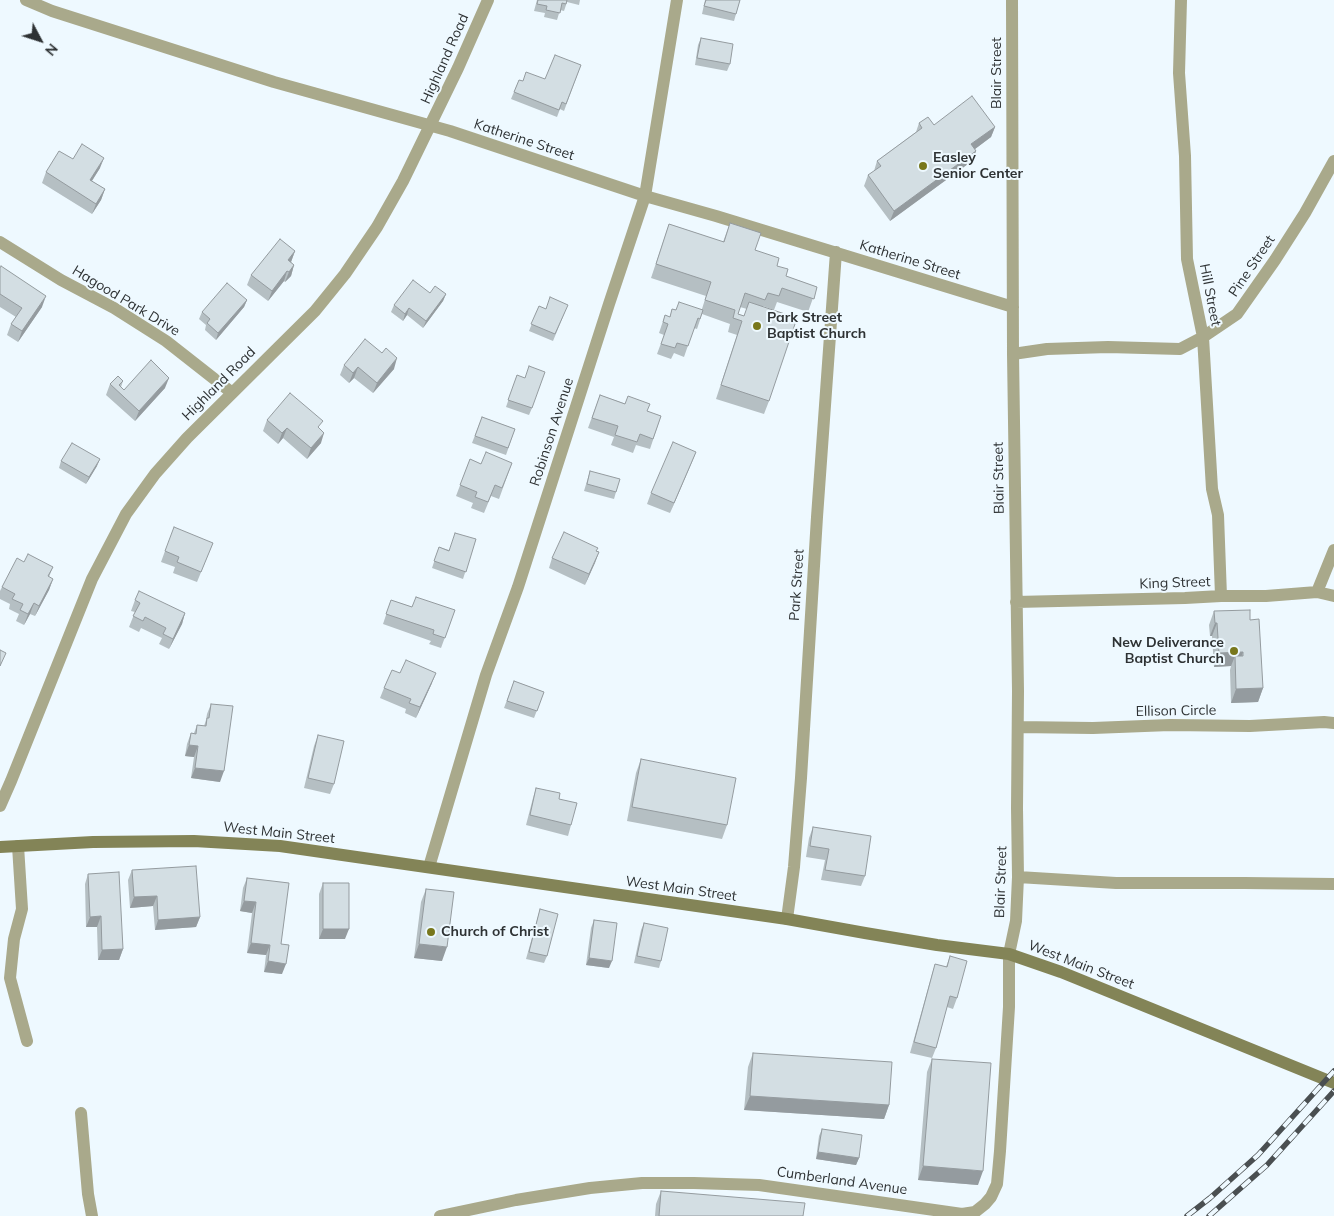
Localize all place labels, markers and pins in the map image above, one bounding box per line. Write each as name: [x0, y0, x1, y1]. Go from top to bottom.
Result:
place label: Easley Senior Center: [933, 150, 1023, 182]
marker: Easley Senior Center: [917, 160, 929, 172]
place label: Park Street Baptist Church: [767, 310, 866, 342]
marker: Park Street Baptist Church: [751, 320, 763, 332]
place label: New Deliverance Baptist Church: [1112, 635, 1224, 668]
marker: New Deliverance Baptist Church: [1228, 645, 1240, 657]
place label: Church of Christ: [441, 924, 549, 940]
marker: Church of Christ: [425, 926, 437, 938]

